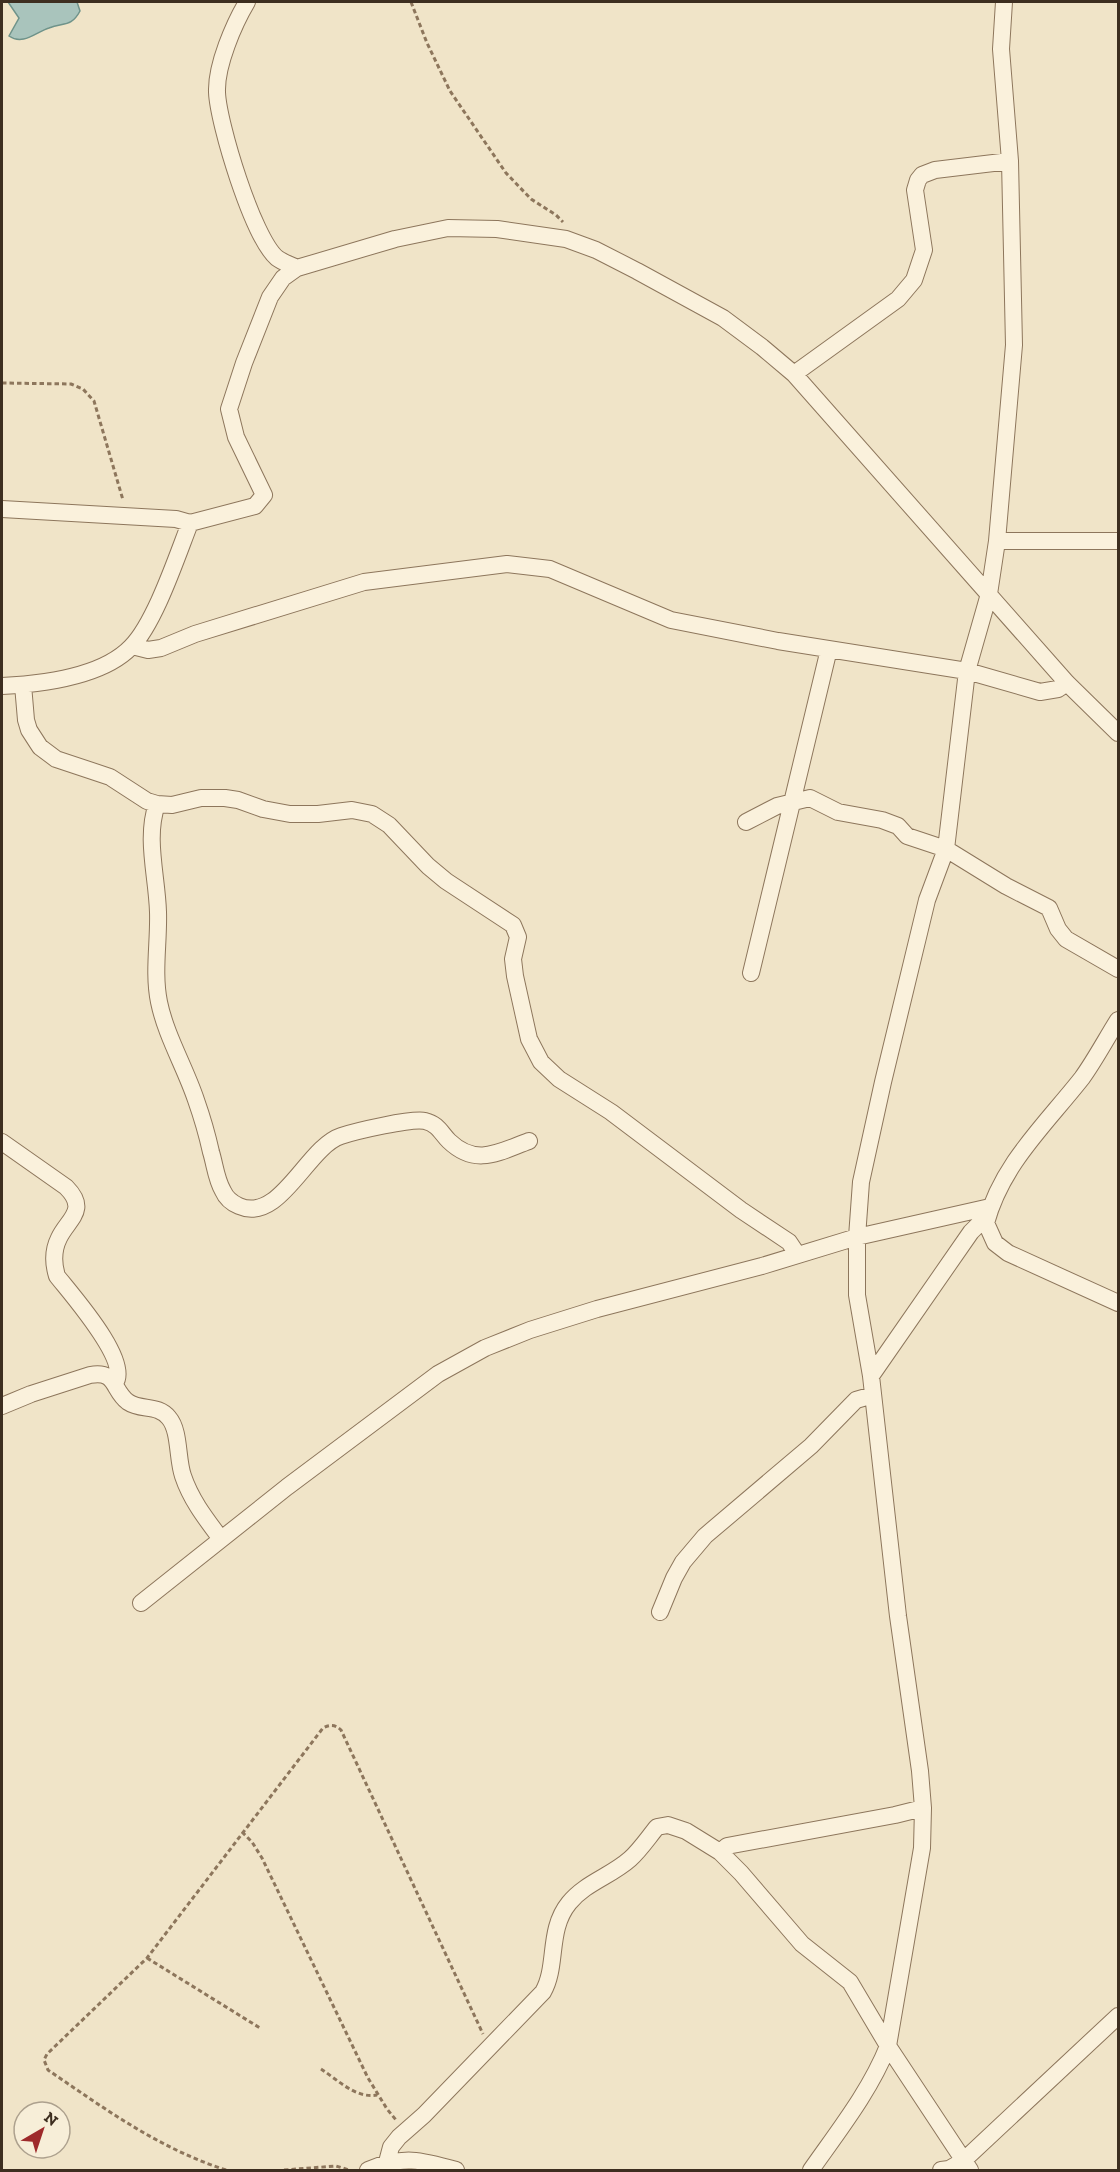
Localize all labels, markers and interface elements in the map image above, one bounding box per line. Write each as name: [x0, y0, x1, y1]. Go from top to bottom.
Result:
north arrow: [12, 2100, 72, 2160]
text: N: [40, 2108, 62, 2130]

